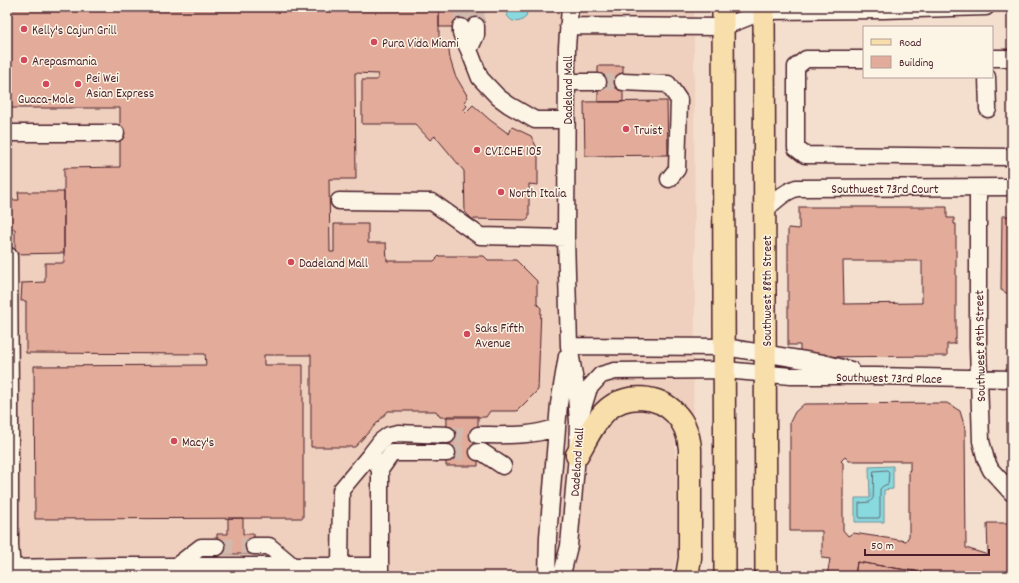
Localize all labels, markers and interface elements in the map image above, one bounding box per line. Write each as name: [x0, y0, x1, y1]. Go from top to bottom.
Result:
place label: Kelly's Cajun Grill: [32, 22, 117, 41]
marker: Kelly's Cajun Grill: [19, 24, 29, 34]
legend: [863, 26, 993, 78]
place label: Pura Vida Miami: [382, 35, 459, 54]
text: Road: [899, 35, 921, 52]
marker: Pura Vida Miami: [369, 37, 379, 47]
place label: Arepasmania: [32, 53, 98, 72]
marker: Arepasmania: [19, 55, 29, 65]
text: Building: [899, 55, 934, 72]
street label: Dadeland Mall: [560, 56, 579, 124]
place label: Pei Wei Asian Express: [86, 70, 154, 104]
marker: Guaca-Mole: [41, 79, 51, 89]
marker: Pei Wei Asian Express: [73, 79, 83, 89]
place label: Guaca-Mole: [18, 91, 74, 110]
place label: Truist: [634, 122, 662, 141]
marker: Truist: [621, 124, 631, 134]
place label: CVI.CHE 105: [485, 143, 542, 162]
marker: CVI.CHE 105: [472, 145, 482, 155]
street label: Southwest 73rd Court: [831, 181, 939, 200]
place label: North Italia: [509, 185, 567, 204]
marker: North Italia: [496, 187, 506, 197]
street label: Southwest 88th Street: [759, 235, 778, 346]
place label: Dadeland Mall: [299, 255, 368, 274]
marker: Dadeland Mall: [286, 257, 296, 267]
street label: Southwest 89th Street: [971, 290, 992, 402]
place label: Saks Fifth Avenue: [475, 320, 524, 354]
marker: Saks Fifth Avenue: [462, 329, 472, 339]
street label: Southwest 73rd Place: [836, 369, 942, 390]
street label: Dadeland Mall: [567, 427, 590, 497]
place label: Macy's: [182, 434, 214, 453]
marker: Macy's: [169, 436, 179, 446]
scale bar: [865, 531, 989, 557]
text: 50 m: [871, 538, 894, 555]

